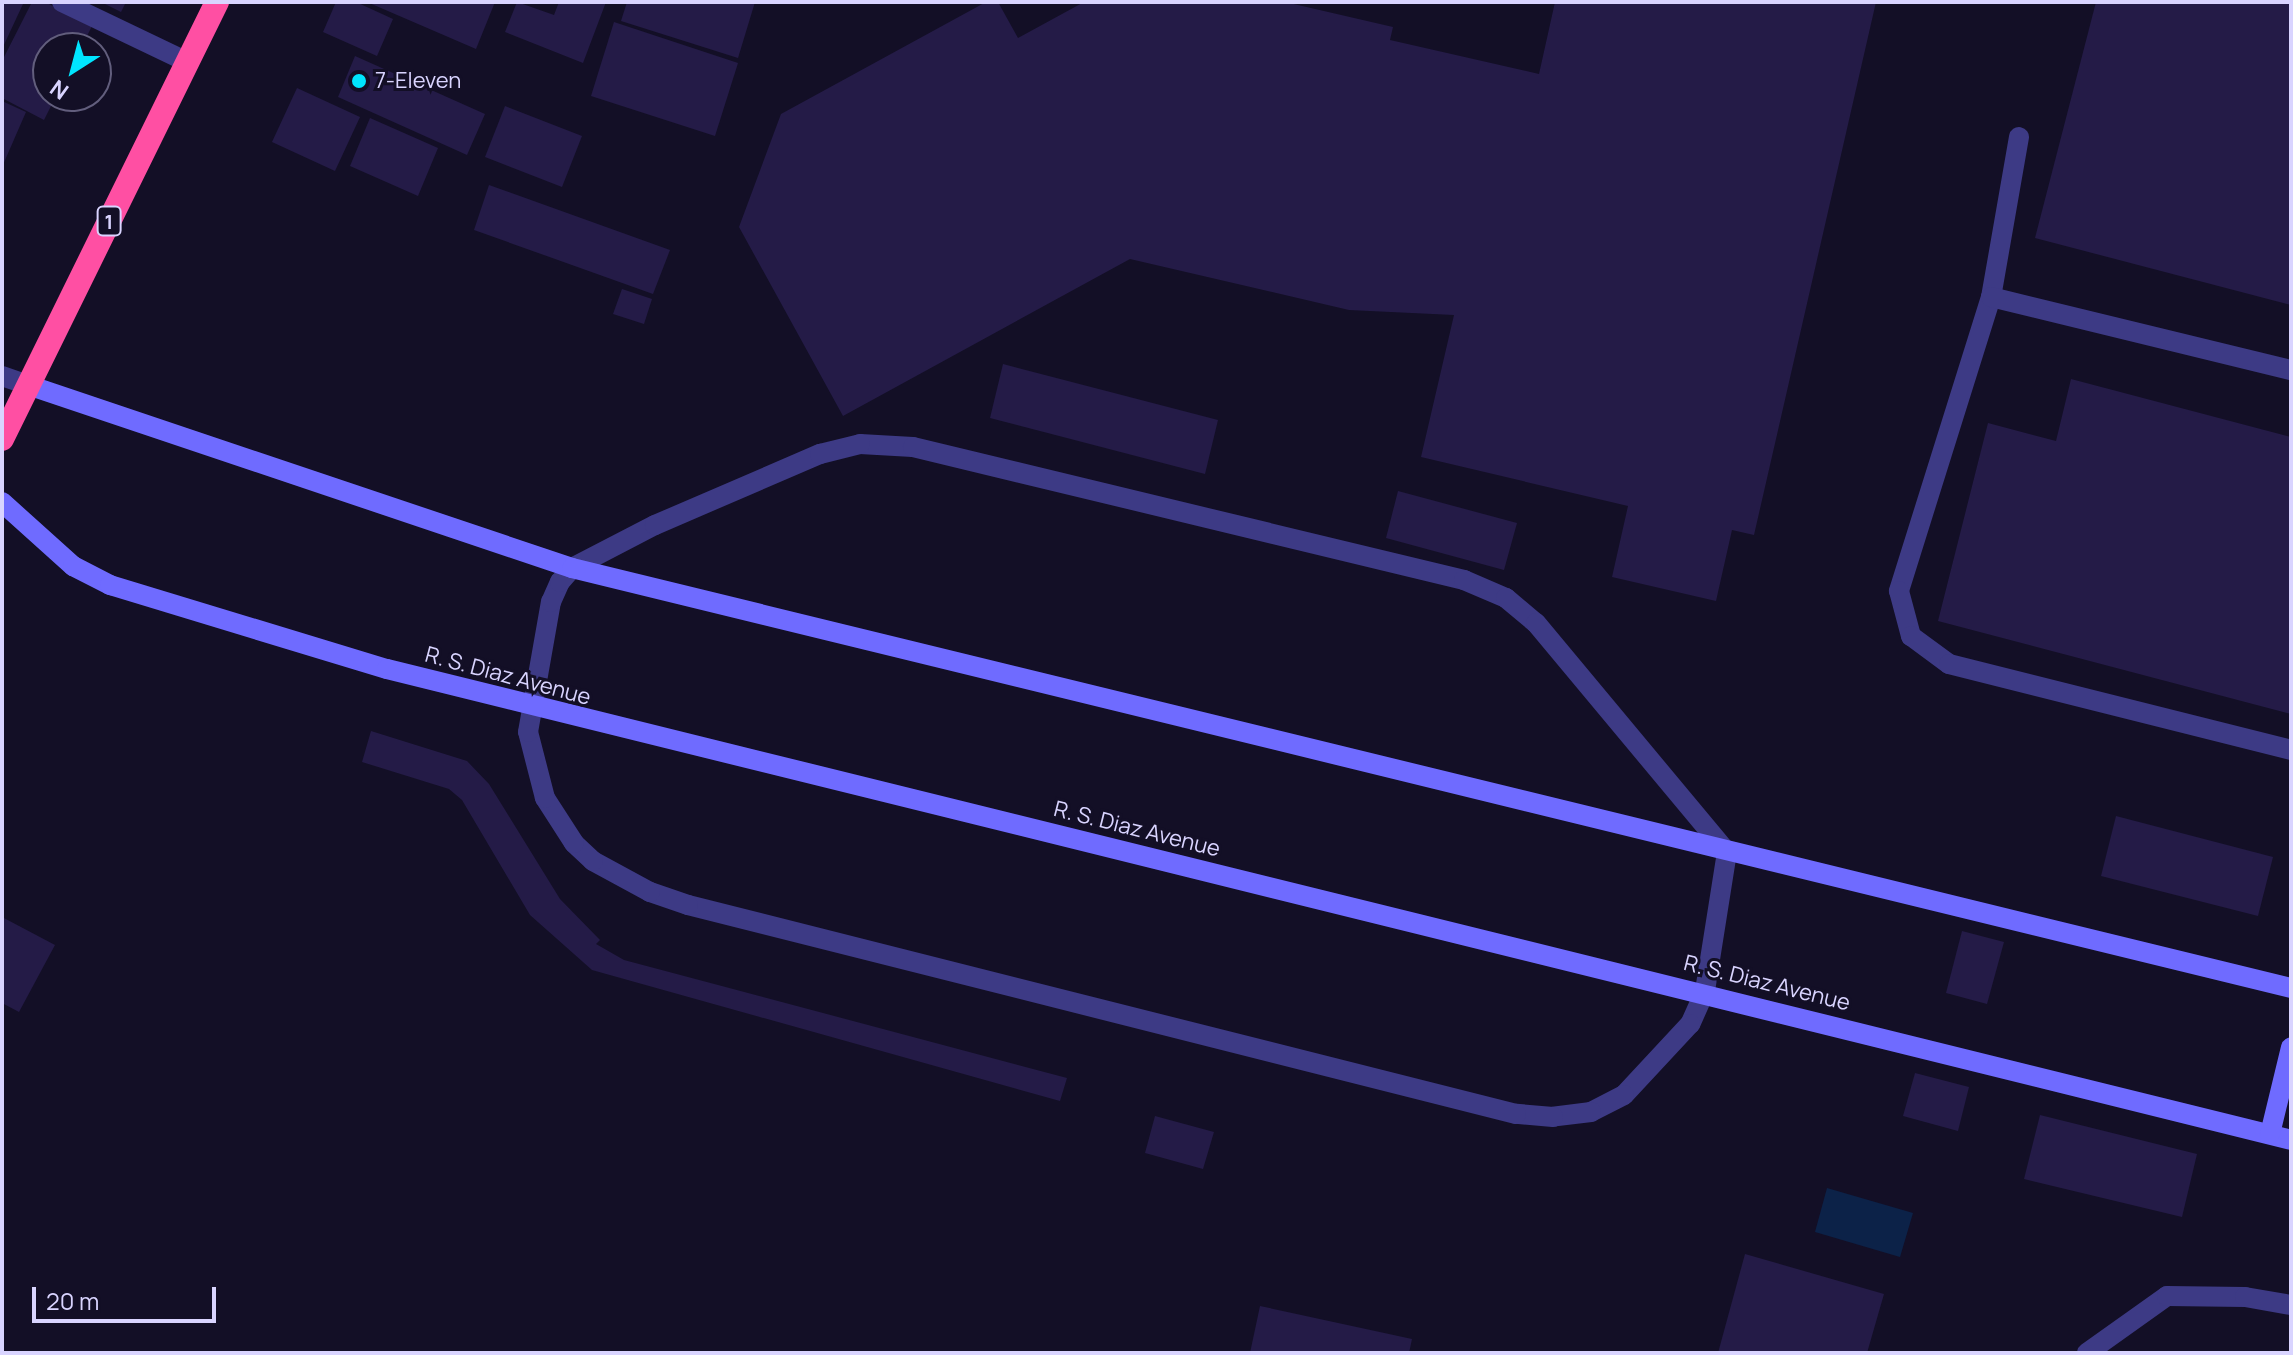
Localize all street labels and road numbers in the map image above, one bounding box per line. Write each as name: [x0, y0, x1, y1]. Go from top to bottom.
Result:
road number: 1: [95, 205, 123, 237]
street label: R. S. Diaz Avenue: [422, 641, 594, 711]
street label: R. S. Diaz Avenue: [1051, 796, 1223, 862]
street label: R. S. Diaz Avenue: [1681, 950, 1853, 1016]

